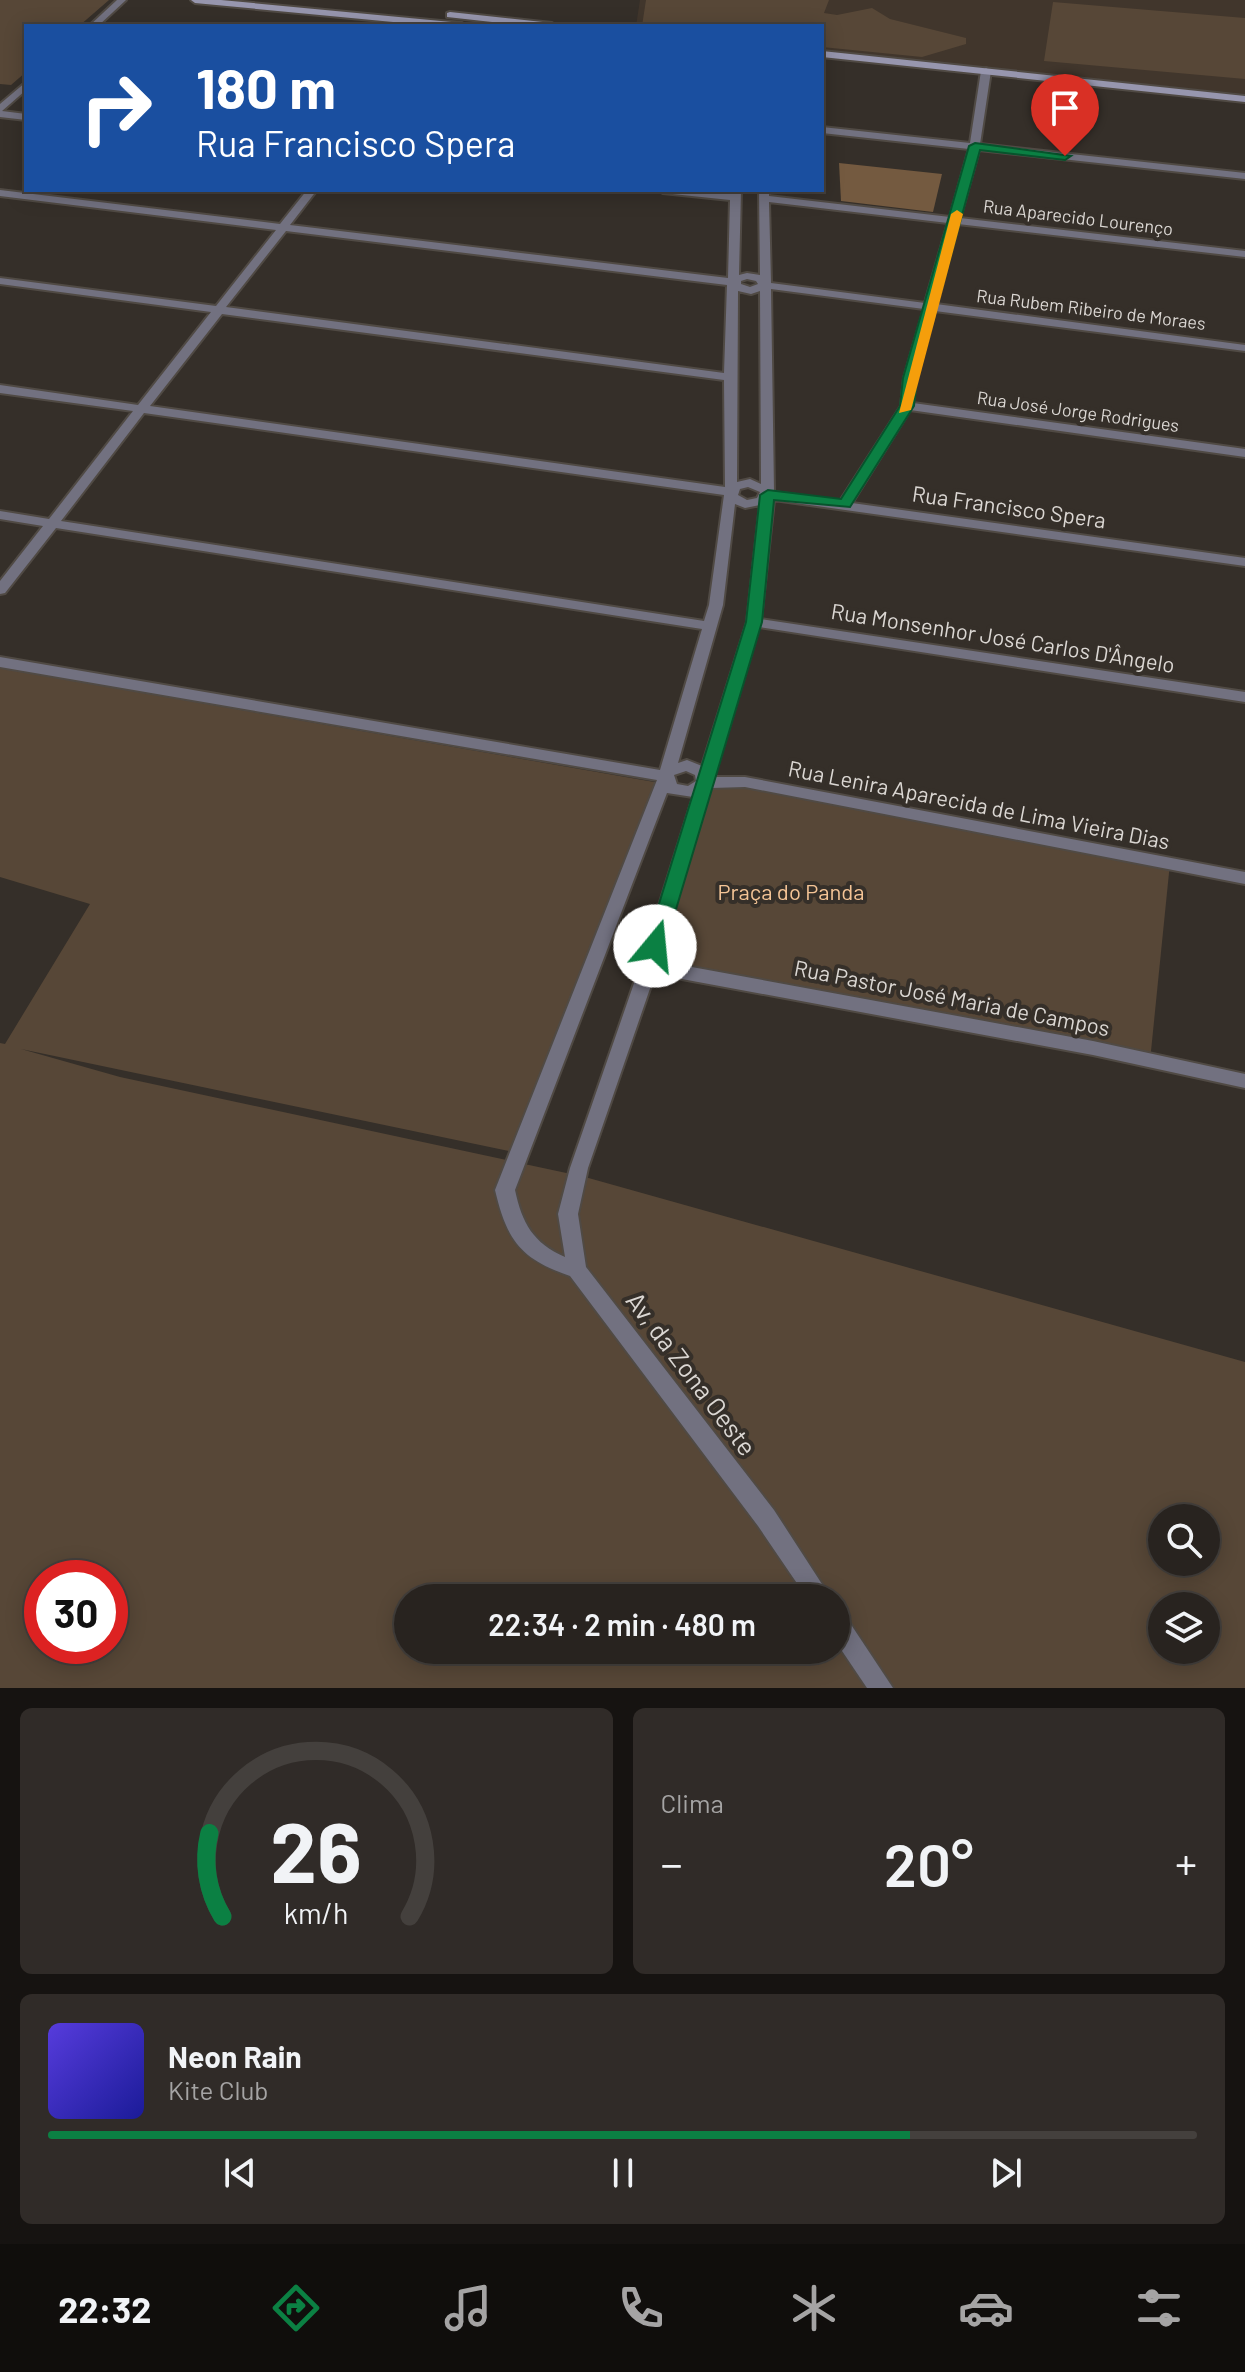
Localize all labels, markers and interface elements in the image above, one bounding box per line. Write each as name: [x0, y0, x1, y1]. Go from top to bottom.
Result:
text: 180 m: [196, 53, 336, 120]
icon: right: [64, 56, 168, 160]
pin: [1031, 74, 1099, 156]
icon: arrive: [1043, 86, 1087, 130]
text: Rua Francisco Spera: [196, 121, 515, 164]
street label: Rua Aparecido Lourenço: [982, 194, 1174, 240]
street label: Rua Rubem Ribeiro de Moraes: [975, 284, 1207, 334]
street label: Rua José Jorge Rodrigues: [976, 386, 1181, 436]
street label: Rua Francisco Spera: [911, 480, 1108, 532]
street label: Rua Monsenhor José Carlos D'Ângelo: [829, 597, 1177, 677]
street label: Rua Lenira Aparecida de Lima Vieira Dias: [786, 754, 1172, 854]
park label: Praça do Panda: [718, 878, 864, 904]
position arrow: [613, 904, 697, 988]
street label: Rua Pastor José Maria de Campos: [792, 954, 1112, 1040]
street label: Av, da Zona Oeste: [620, 1285, 764, 1461]
map controls: [1148, 1504, 1220, 1664]
button: search: [1148, 1504, 1220, 1576]
speed limit sign: 30: [24, 1560, 128, 1664]
button: layers: [1148, 1592, 1220, 1664]
text: 22:34 · 2 min · 480 m: [488, 1606, 756, 1642]
text: Clima: [661, 1787, 724, 1818]
text: 26: [271, 1800, 362, 1900]
text: 20°: [884, 1827, 974, 1899]
text: −: [661, 1836, 683, 1889]
text: +: [1175, 1836, 1197, 1889]
text: km/h: [284, 1895, 349, 1930]
text: Neon Rain: [168, 2038, 302, 2074]
text: Kite Club: [168, 2074, 269, 2105]
icon: previous: [218, 2151, 262, 2195]
icon: pause: [601, 2151, 645, 2195]
icon: next: [984, 2151, 1028, 2195]
icon: directions: [268, 2280, 324, 2336]
icon: music: [440, 2280, 496, 2336]
icon: phone: [613, 2280, 669, 2336]
icon: climate: [786, 2280, 842, 2336]
icon: car: [958, 2280, 1014, 2336]
icon: filters: [1131, 2280, 1187, 2336]
text: 22:32: [58, 2287, 151, 2330]

